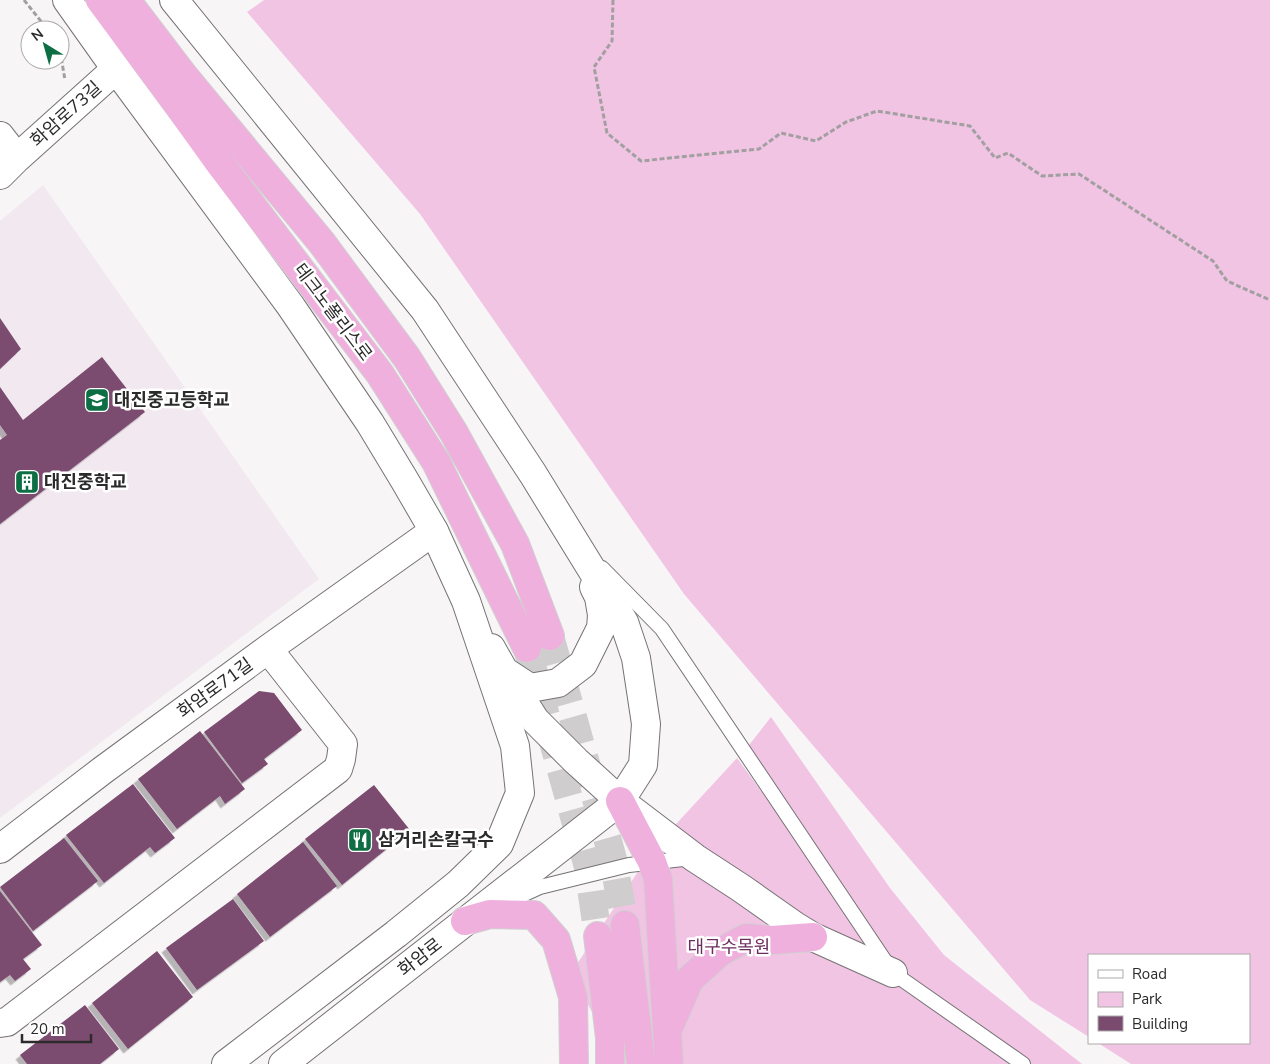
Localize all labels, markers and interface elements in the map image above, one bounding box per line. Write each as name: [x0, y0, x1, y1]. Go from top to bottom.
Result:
north arrow: [20, 20, 70, 70]
text: N: [28, 24, 47, 46]
street label: 화암로73길: [25, 76, 107, 152]
street label: 테크노폴리스로: [289, 258, 377, 366]
school or university icon: 대진중고등학교: [84, 387, 110, 413]
place label: 대진중고등학교: [114, 388, 230, 412]
building icon: 대진중학교: [14, 469, 40, 495]
place label: 대진중학교: [44, 470, 127, 494]
street label: 화암로71길: [172, 652, 258, 724]
restaurant icon: 삼거리손칼국수: [347, 827, 373, 853]
place label: 삼거리손칼국수: [378, 828, 494, 852]
street label: 화암로: [393, 932, 447, 982]
park label: 대구수목원: [688, 935, 770, 959]
legend: [1088, 954, 1250, 1044]
text: Road: [1132, 964, 1167, 984]
text: Park: [1132, 989, 1162, 1009]
scale bar: [22, 1012, 91, 1044]
text: Building: [1132, 1014, 1188, 1034]
text: 20 m: [30, 1019, 65, 1039]

